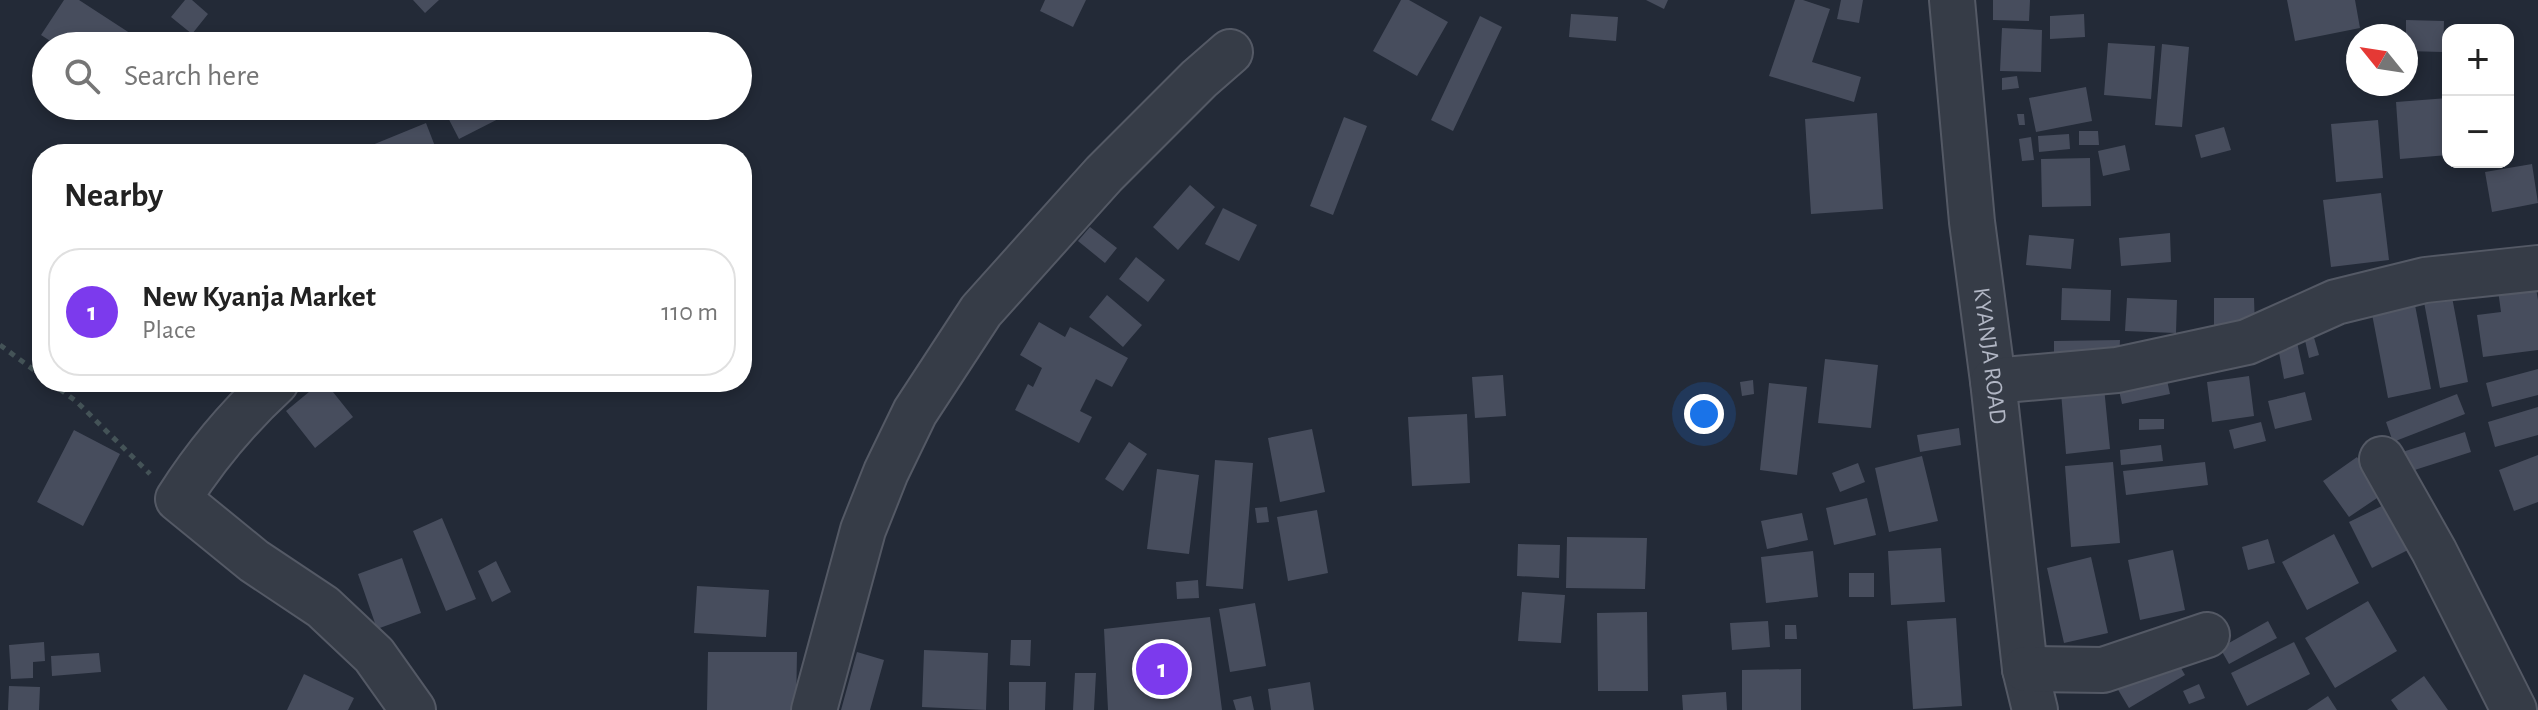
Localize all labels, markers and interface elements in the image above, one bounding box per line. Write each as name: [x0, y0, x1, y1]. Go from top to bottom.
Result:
north arrow: [2346, 24, 2418, 96]
map controls: [2442, 24, 2514, 168]
button: +: [2442, 24, 2514, 96]
search box: [32, 32, 752, 120]
icon: search: [60, 54, 104, 98]
text: Search here: [124, 61, 260, 91]
button: −: [2442, 96, 2514, 168]
text: Nearby: [64, 179, 163, 213]
text: New Kyanja Market: [142, 282, 376, 312]
street label: KYANJA ROAD: [1969, 286, 2010, 426]
text: 1: [87, 299, 97, 325]
text: 110 m: [661, 299, 718, 325]
text: Place: [142, 317, 196, 343]
your location: [1684, 394, 1724, 434]
pin: 1: [1136, 639, 1188, 699]

